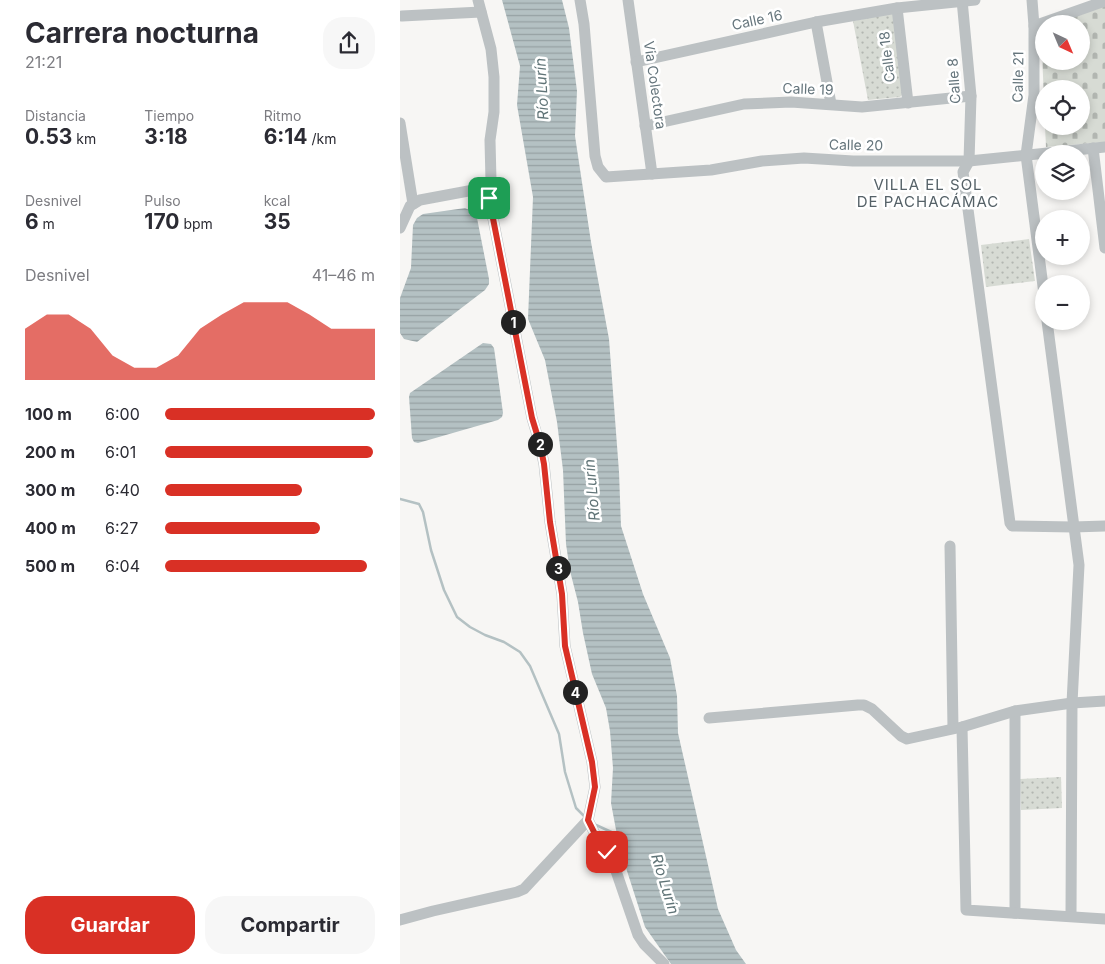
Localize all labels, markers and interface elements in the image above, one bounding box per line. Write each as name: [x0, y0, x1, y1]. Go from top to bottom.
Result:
street label: Calle 16: [730, 6, 784, 33]
north arrow: [1035, 15, 1090, 70]
map controls: [1035, 15, 1090, 330]
text: Carrera nocturna: [25, 16, 259, 50]
button: share: [323, 17, 375, 69]
street label: Calle 18: [875, 31, 898, 84]
street label: Via Colectora: [641, 40, 670, 130]
street label: Calle 21: [1009, 51, 1026, 103]
text: 21:21: [25, 52, 62, 72]
water label: Río Lurín: [530, 57, 553, 121]
street label: Calle 8: [943, 58, 964, 104]
street label: Calle 19: [782, 79, 834, 98]
button: locate: [1035, 80, 1090, 135]
text: Distancia: [25, 107, 86, 124]
text: Tiempo: [144, 107, 194, 124]
text: Ritmo: [264, 107, 301, 124]
text: 0.53: [25, 124, 72, 149]
text: 3:18: [144, 124, 188, 149]
text: 6:14: [264, 124, 308, 149]
text: km: [72, 130, 96, 147]
text: /km: [308, 130, 337, 147]
street label: Calle 20: [829, 136, 883, 153]
button: layers: [1035, 145, 1090, 200]
district label: VILLA EL SOL DE PACHACÁMAC: [857, 175, 999, 211]
pin: [468, 177, 510, 219]
icon: arrive: [475, 184, 503, 212]
text: Desnivel: [25, 192, 81, 209]
text: Pulso: [144, 192, 181, 209]
text: kcal: [264, 192, 290, 209]
text: 6: [25, 209, 39, 234]
text: 170: [144, 209, 179, 234]
text: 35: [264, 209, 291, 234]
button: +: [1035, 210, 1090, 265]
text: m: [39, 215, 55, 232]
text: bpm: [179, 215, 213, 232]
text: Desnivel: [25, 265, 90, 285]
text: 41–46 m: [312, 265, 375, 285]
button: −: [1035, 275, 1090, 330]
pin: 1: [500, 310, 526, 334]
text: 1: [510, 314, 517, 331]
text: 100 m: [25, 404, 72, 424]
text: 6:00: [105, 404, 140, 424]
pin: 2: [528, 432, 552, 456]
text: 2: [536, 436, 545, 453]
text: 200 m: [25, 442, 75, 462]
text: 6:01: [105, 442, 136, 462]
water label: Río Lurín: [579, 458, 604, 522]
text: 300 m: [25, 480, 75, 500]
text: 6:40: [105, 480, 140, 500]
text: 400 m: [25, 518, 76, 538]
text: 6:27: [105, 518, 138, 538]
text: 500 m: [25, 556, 75, 576]
text: 6:04: [105, 556, 140, 576]
pin: 3: [546, 556, 570, 580]
text: 3: [554, 560, 563, 577]
pin: 4: [562, 680, 588, 704]
text: 4: [571, 684, 580, 701]
pin: [586, 831, 628, 873]
icon: check: [593, 838, 621, 866]
water label: Río Lurín: [647, 851, 684, 917]
button: Guardar: [25, 896, 195, 954]
button: Compartir: [205, 896, 375, 954]

